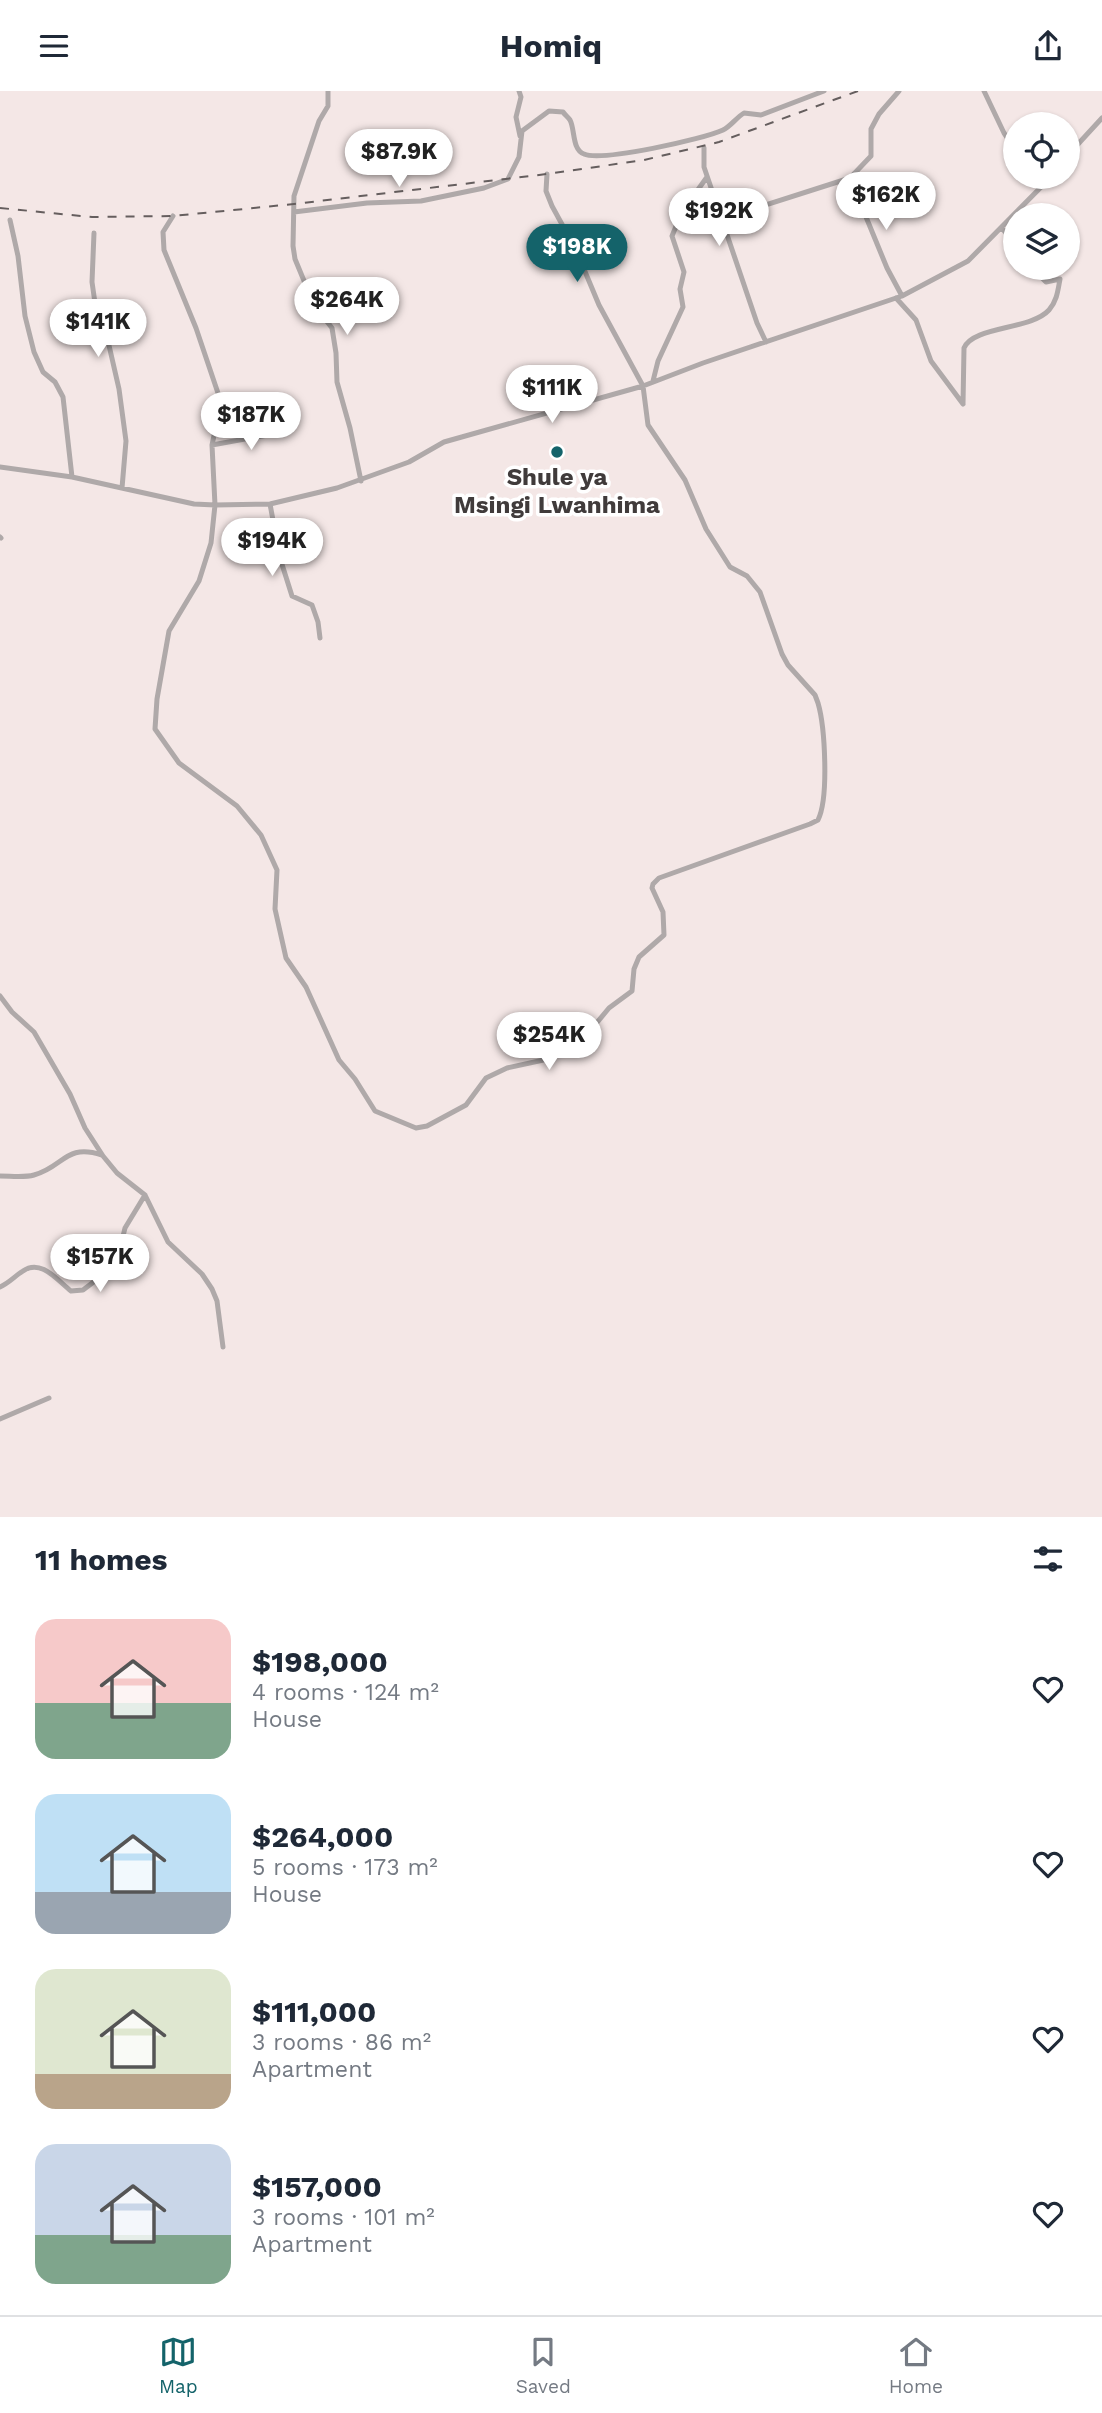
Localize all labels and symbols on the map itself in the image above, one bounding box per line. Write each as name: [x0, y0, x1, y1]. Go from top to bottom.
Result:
pin: $87.9K: [342, 129, 456, 189]
pin: $162K: [837, 173, 935, 232]
pin: $192K: [670, 188, 768, 248]
pin: $198K: [528, 225, 626, 284]
pin: $264K: [298, 278, 396, 337]
pin: $141K: [49, 299, 147, 359]
pin: $111K: [503, 365, 601, 425]
pin: $187K: [202, 393, 300, 452]
marker: Shule ya Msingi Lwanhima: [549, 444, 565, 460]
place label: Shule ya Msingi Lwanhima: [454, 463, 660, 519]
pin: $194K: [223, 519, 321, 578]
pin: $254K: [500, 1013, 598, 1072]
pin: $157K: [51, 1235, 149, 1294]

